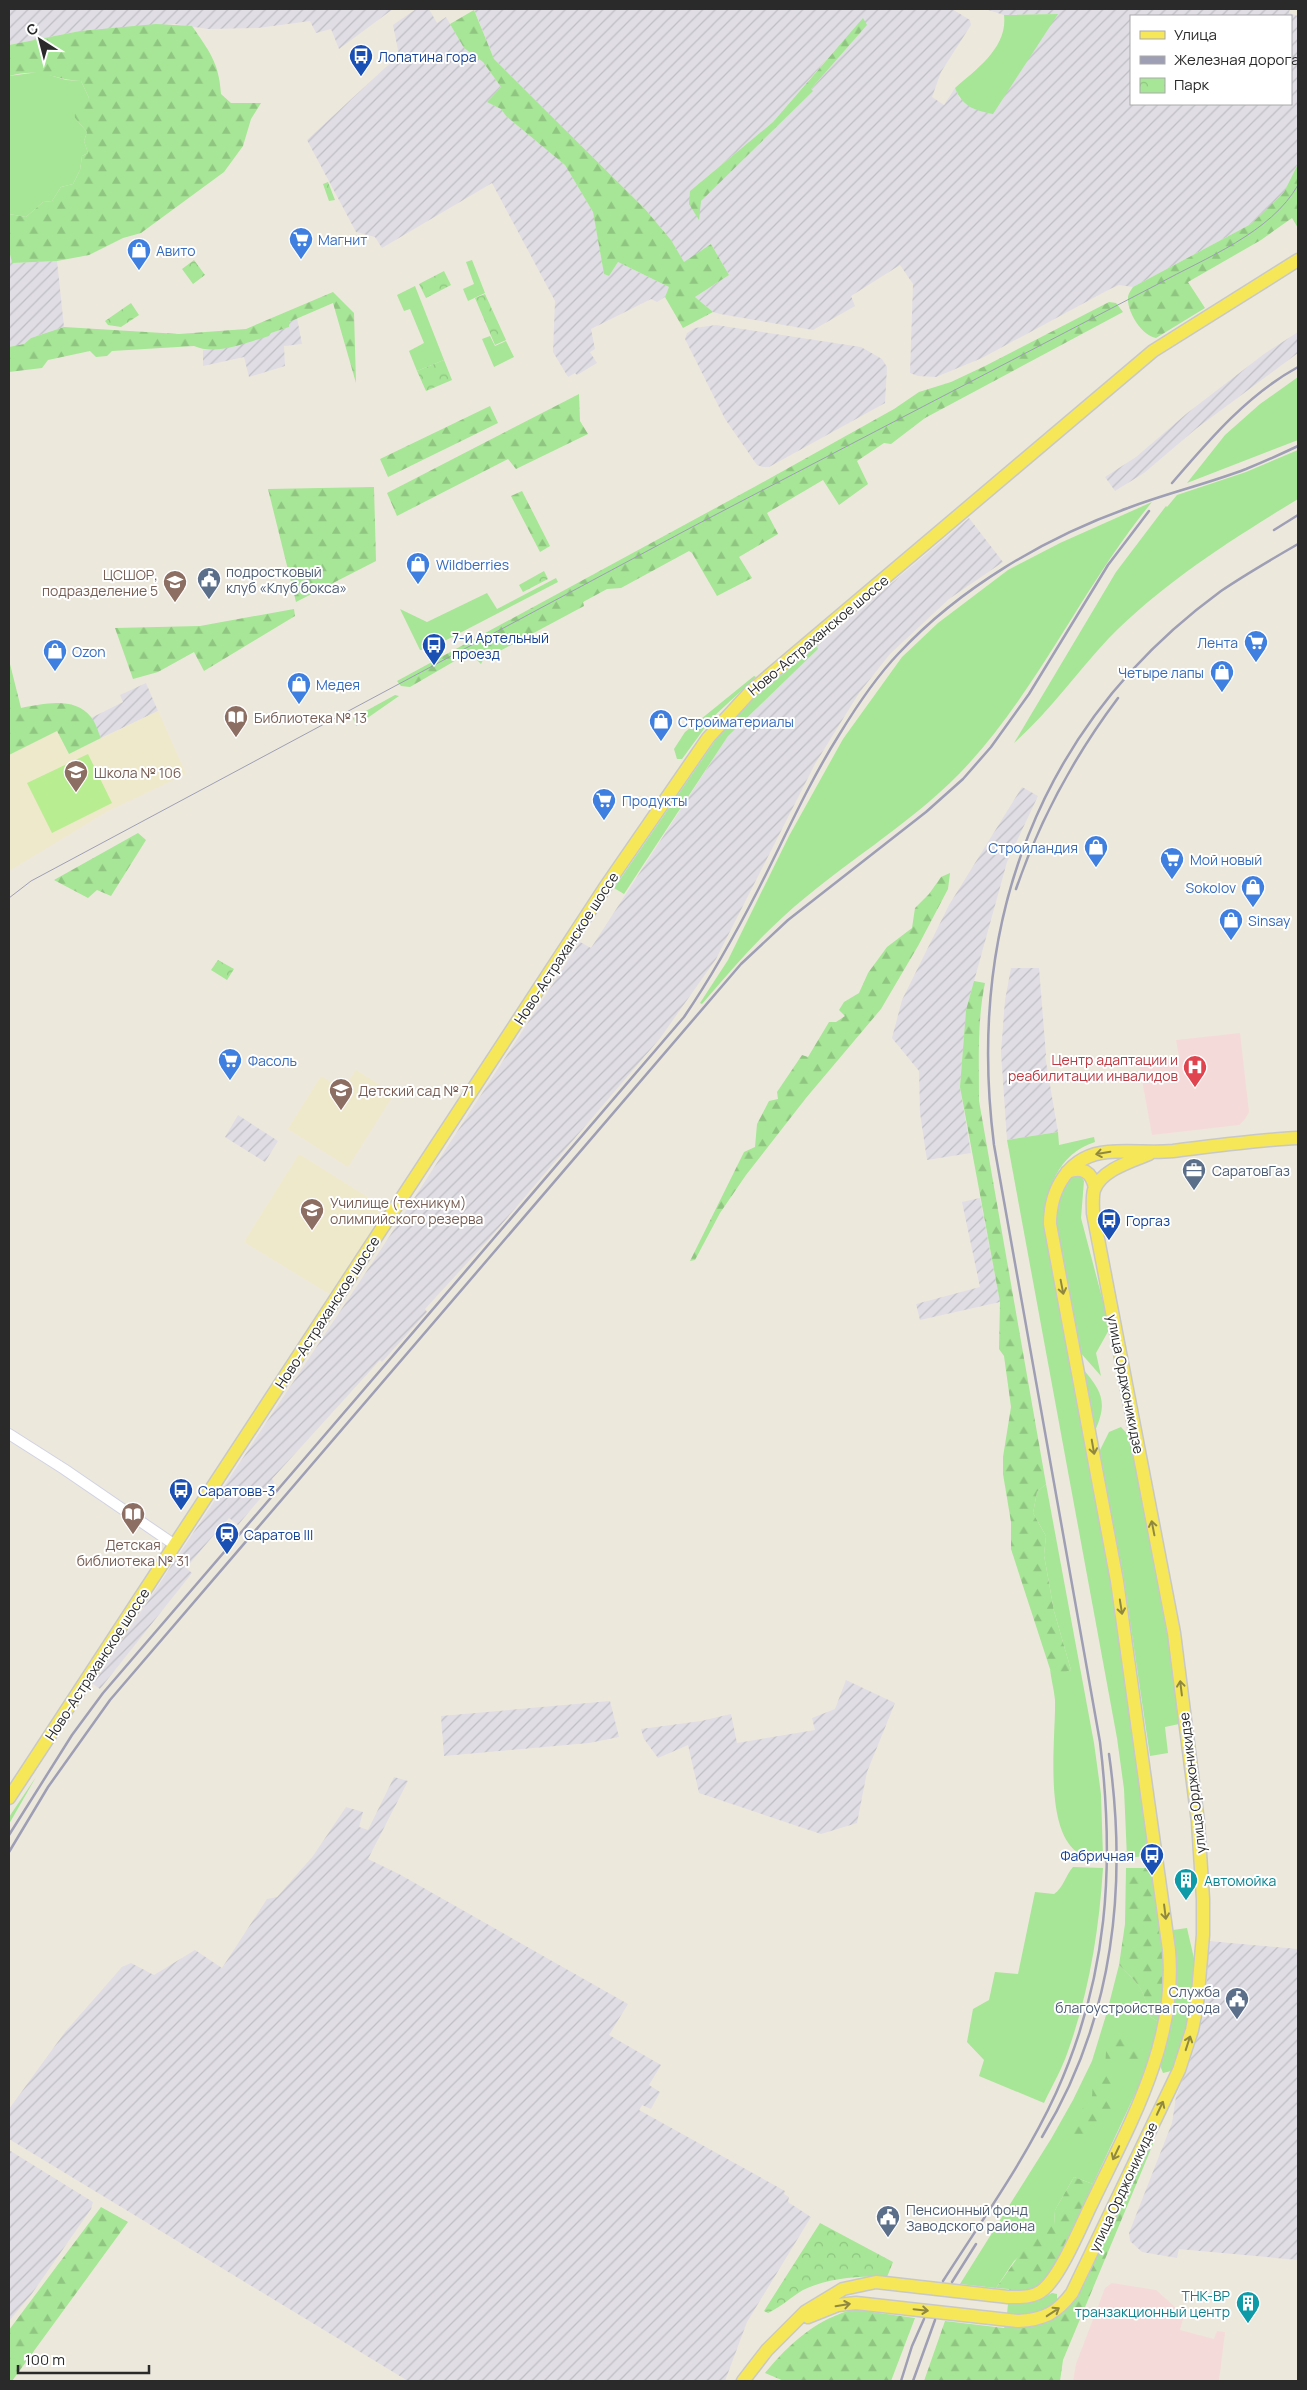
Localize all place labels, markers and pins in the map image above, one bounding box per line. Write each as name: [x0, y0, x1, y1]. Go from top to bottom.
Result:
bus stop icon: Лопатина гора: [348, 43, 374, 77]
place label: Лопатина гора: [378, 47, 476, 66]
supermarket icon: Магнит: [288, 226, 314, 260]
place label: Магнит: [318, 230, 367, 249]
shop icon: Авито: [126, 237, 152, 271]
place label: Авито: [156, 241, 196, 260]
shop icon: Wildberries: [405, 551, 431, 585]
place label: Wildberries: [436, 555, 509, 574]
place label: подростковый клуб «Клуб бокса»: [226, 562, 347, 597]
place label: ЦСШОР, подразделение 5: [42, 565, 158, 600]
public building icon: подростковый клуб «Клуб бокса»: [196, 566, 222, 600]
school or university icon: ЦСШОР, подразделение 5: [162, 569, 188, 603]
place label: 7-й Артельный проезд: [452, 628, 549, 663]
supermarket icon: Лента: [1243, 629, 1269, 663]
bus stop icon: 7-й Артельный проезд: [421, 632, 447, 666]
place label: Лента: [1197, 633, 1238, 652]
shop icon: Ozon: [42, 638, 68, 672]
place label: Ozon: [72, 642, 106, 661]
shop icon: Четыре лапы: [1209, 659, 1235, 693]
place label: Четыре лапы: [1118, 663, 1204, 682]
shop icon: Медея: [286, 671, 312, 705]
place label: Медея: [316, 675, 360, 694]
library icon: Библиотека № 13: [223, 704, 249, 738]
place label: Библиотека № 13: [254, 708, 367, 727]
shop icon: Стройматериалы: [648, 708, 674, 742]
place label: Стройматериалы: [678, 712, 794, 731]
school or university icon: Школа № 106: [63, 759, 89, 793]
place label: Школа № 106: [94, 763, 181, 782]
supermarket icon: Продукты: [591, 787, 617, 821]
place label: Продукты: [622, 791, 687, 810]
shop icon: Стройландия: [1083, 834, 1109, 868]
place label: Стройландия: [988, 838, 1078, 857]
supermarket icon: Мой новый: [1159, 846, 1185, 880]
place label: Мой новый: [1190, 850, 1262, 869]
shop icon: Sokolov: [1240, 874, 1266, 908]
place label: Sokolov: [1186, 878, 1236, 897]
shop icon: Sinsay: [1218, 907, 1244, 941]
place label: Sinsay: [1248, 911, 1291, 930]
supermarket icon: Фасоль: [217, 1047, 243, 1081]
place label: Центр адаптации и реабилитации инвалидов: [1008, 1050, 1178, 1085]
place label: Фасоль: [248, 1051, 297, 1070]
hospital icon: Центр адаптации и реабилитации инвалидов: [1182, 1054, 1208, 1088]
school or university icon: Детский сад № 71: [328, 1077, 354, 1111]
place label: Детский сад № 71: [358, 1081, 474, 1100]
office icon: СаратовГаз: [1181, 1157, 1207, 1191]
place label: СаратовГаз: [1212, 1161, 1290, 1180]
place label: Училище (техникум) олимпийского резерва: [330, 1193, 483, 1228]
school or university icon: Училище (техникум) олимпийского резерва: [299, 1197, 325, 1231]
bus stop icon: Горгаз: [1096, 1207, 1122, 1241]
place label: Горгаз: [1126, 1211, 1170, 1230]
bus stop icon: Саратовв-3: [168, 1477, 194, 1511]
place label: Саратовв-3: [198, 1481, 275, 1500]
library icon: Детская библиотека № 31: [120, 1501, 146, 1535]
station icon: Саратов III: [214, 1521, 240, 1555]
place label: Саратов III: [244, 1525, 313, 1544]
place label: Детская библиотека № 31: [77, 1535, 189, 1570]
bus stop icon: Фабричная: [1139, 1842, 1165, 1876]
place label: Фабричная: [1060, 1846, 1134, 1865]
building icon: Автомойка: [1173, 1867, 1199, 1901]
place label: Автомойка: [1204, 1871, 1276, 1890]
place label: Служба благоустройства города: [1055, 1982, 1220, 2017]
public building icon: Служба благоустройства города: [1224, 1986, 1250, 2020]
place label: Пенсионный фонд Заводского района: [906, 2200, 1035, 2235]
public building icon: Пенсионный фонд Заводского района: [875, 2204, 901, 2238]
place label: ТНК-BP транзакционный центр: [1075, 2286, 1231, 2321]
building icon: ТНК-BP транзакционный центр: [1235, 2290, 1261, 2324]

